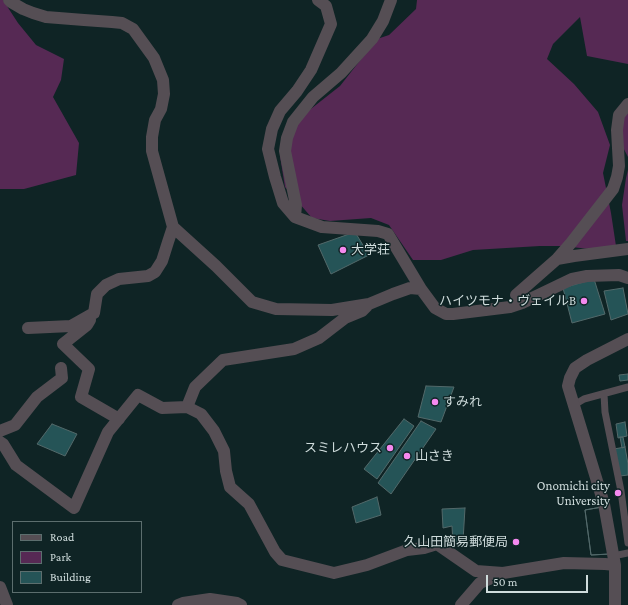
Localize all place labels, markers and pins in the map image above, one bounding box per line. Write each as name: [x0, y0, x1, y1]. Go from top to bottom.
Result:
place label: 大学荘: [351, 242, 390, 258]
marker: 大学荘: [338, 245, 348, 255]
place label: ハイツモナ・ヴェイルB: [439, 293, 576, 309]
marker: ハイツモナ・ヴェイルB: [579, 296, 589, 306]
place label: すみれ: [443, 394, 482, 410]
marker: すみれ: [430, 397, 440, 407]
place label: スミレハウス: [304, 440, 382, 456]
marker: スミレハウス: [385, 443, 395, 453]
place label: 山さき: [415, 448, 454, 464]
marker: 山さき: [402, 451, 412, 461]
place label: Onomichi city University: [537, 478, 610, 509]
marker: Onomichi city University: [613, 488, 623, 498]
place label: 久山田簡易郵便局: [404, 534, 508, 550]
marker: 久山田簡易郵便局: [511, 537, 521, 547]

